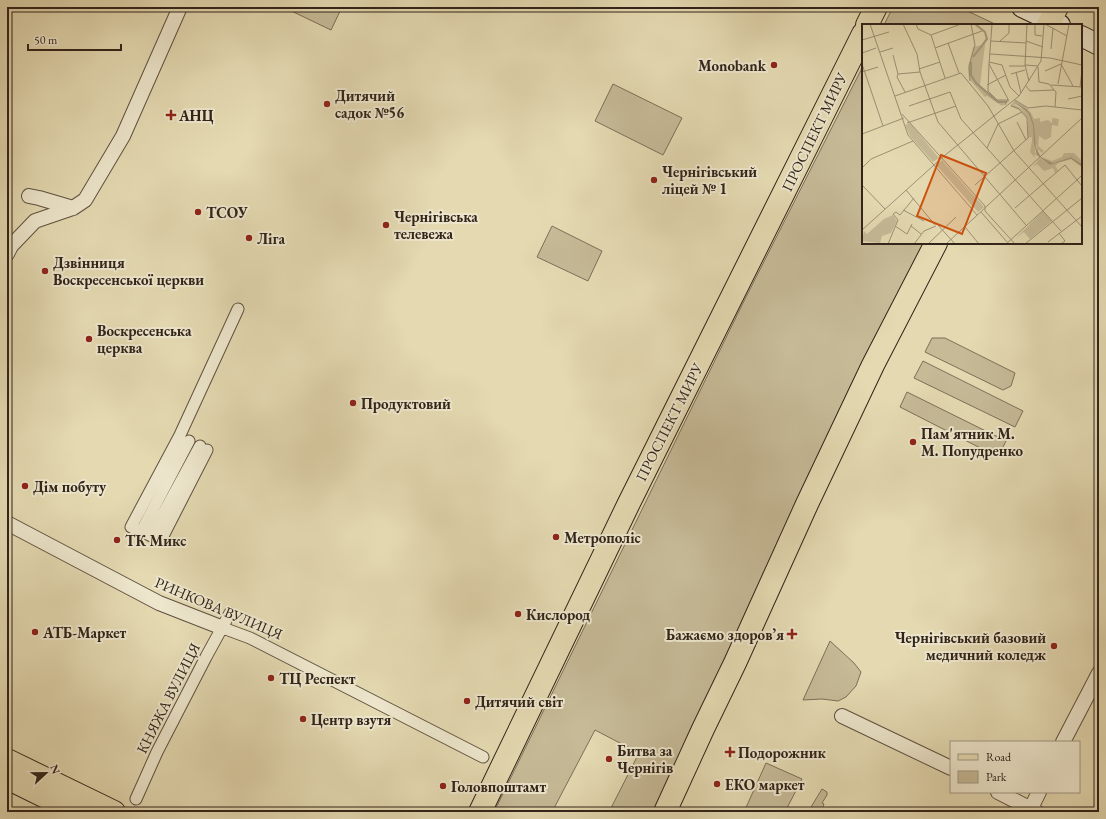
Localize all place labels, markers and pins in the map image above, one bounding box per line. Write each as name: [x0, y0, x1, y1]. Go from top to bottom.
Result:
place label: Monobank: [698, 56, 767, 75]
marker: Monobank: [769, 60, 779, 70]
place label: Дитячий садок №56: [335, 86, 404, 122]
marker: Дитячий садок №56: [322, 99, 332, 109]
place label: АНЦ: [178, 106, 214, 125]
marker: АНЦ: [166, 110, 176, 120]
place label: Чернігівський ліцей № 1: [662, 162, 757, 198]
marker: Чернігівський ліцей № 1: [649, 175, 659, 185]
place label: ТСОУ: [206, 203, 249, 222]
marker: ТСОУ: [193, 207, 203, 217]
place label: Чернігівська телевежа: [394, 207, 478, 243]
marker: Чернігівська телевежа: [381, 220, 391, 230]
place label: Ліга: [257, 229, 285, 248]
marker: Ліга: [244, 233, 254, 243]
place label: Дзвінниця Воскресенської церкви: [53, 253, 204, 289]
marker: Дзвінниця Воскресенської церкви: [40, 266, 50, 276]
place label: Воскресенська церква: [97, 321, 192, 357]
marker: Воскресенська церква: [84, 334, 94, 344]
place label: Продуктовий: [361, 394, 451, 413]
marker: Продуктовий: [348, 398, 358, 408]
place label: Пам'ятник М. М. Попудренко: [921, 424, 1024, 460]
marker: Пам'ятник М. М. Попудренко: [908, 437, 918, 447]
place label: Дім побуту: [33, 477, 107, 496]
marker: Дім побуту: [20, 481, 30, 491]
place label: Метрополіс: [564, 528, 641, 547]
place label: ТК Микс: [125, 531, 186, 550]
marker: Метрополіс: [551, 532, 561, 542]
marker: ТК Микс: [112, 535, 122, 545]
place label: Кислород: [526, 605, 590, 624]
marker: Кислород: [513, 609, 523, 619]
place label: АТБ-Маркет: [42, 623, 127, 642]
place label: Бажаємо здоровʼя: [666, 625, 784, 644]
marker: АТБ-Маркет: [30, 627, 40, 637]
place label: Чернігівський базовий медичний коледж: [895, 628, 1046, 664]
marker: Бажаємо здоровʼя: [787, 629, 797, 639]
marker: Чернігівський базовий медичний коледж: [1049, 641, 1059, 651]
place label: ТЦ Респект: [279, 669, 356, 688]
marker: ТЦ Респект: [266, 673, 276, 683]
place label: Дитячий світ: [475, 692, 563, 711]
marker: Дитячий світ: [462, 696, 472, 706]
place label: Центр взутя: [311, 710, 391, 729]
marker: Центр взутя: [298, 714, 308, 724]
place label: Битва за Чернігів: [617, 741, 673, 777]
place label: Подорожник: [738, 743, 827, 762]
marker: Подорожник: [725, 747, 735, 757]
marker: Битва за Чернігів: [604, 754, 614, 764]
place label: ЕКО маркет: [725, 775, 805, 794]
place label: Головпоштамт: [451, 777, 546, 796]
marker: ЕКО маркет: [712, 779, 722, 789]
marker: Головпоштамт: [438, 781, 448, 791]

